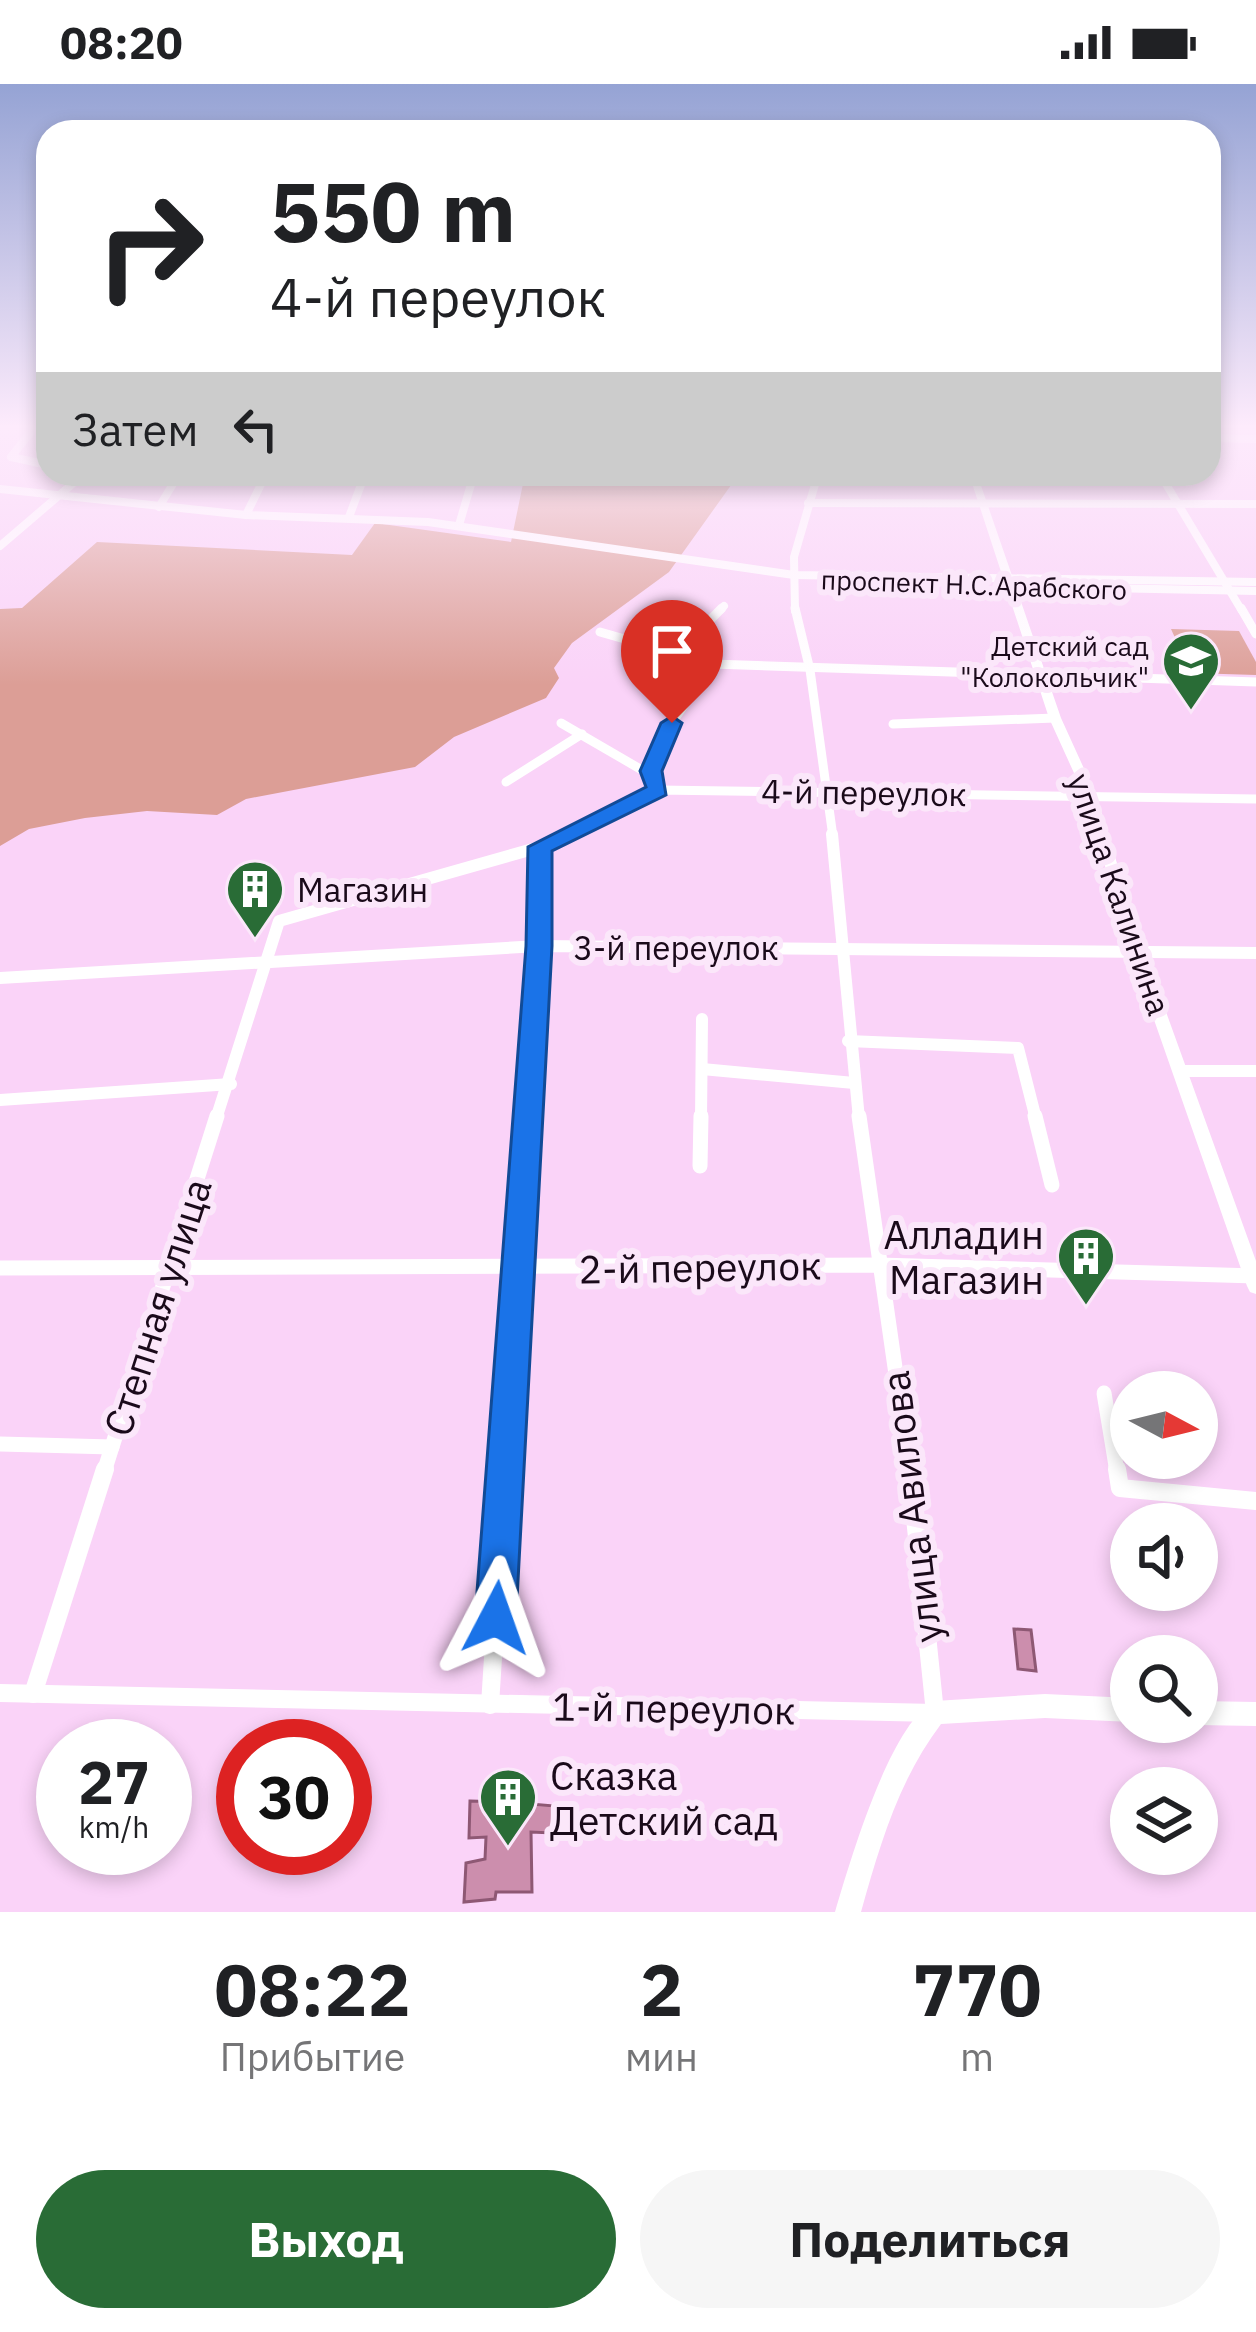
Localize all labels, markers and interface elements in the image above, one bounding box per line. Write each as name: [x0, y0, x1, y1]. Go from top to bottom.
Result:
text: 08:20: [60, 13, 183, 71]
text: 550 m: [270, 156, 516, 265]
icon: right: [72, 168, 228, 324]
text: 4-й переулок: [270, 262, 606, 332]
icon: left: [223, 396, 289, 462]
text: Затем: [72, 400, 199, 458]
street label: проспект Н.С.Арабского: [820, 561, 1128, 607]
pin: [621, 600, 723, 723]
icon: arrive: [639, 618, 705, 684]
place label: Детский сад "Колокольчик": [960, 628, 1149, 694]
school or university icon: Детский сад "Колокольчик": [1160, 630, 1222, 712]
street label: улица Калинина: [1059, 768, 1181, 1020]
street label: 4-й переулок: [761, 769, 967, 815]
building icon: Магазин: [224, 858, 286, 940]
place label: Магазин: [297, 868, 428, 911]
street label: 3-й переулок: [573, 926, 779, 969]
street label: Степная улица: [91, 1172, 223, 1442]
place label: Алладин Магазин: [884, 1209, 1044, 1305]
building icon: Алладин Магазин: [1055, 1225, 1117, 1307]
street label: 2-й переулок: [578, 1239, 822, 1295]
street label: улица Авилова: [869, 1368, 953, 1646]
north arrow: [1110, 1371, 1218, 1479]
map controls: [1110, 1371, 1218, 1875]
button: sound: [1110, 1503, 1218, 1611]
position arrow: [433, 1555, 559, 1681]
button: search: [1110, 1635, 1218, 1743]
street label: 1-й переулок: [552, 1680, 796, 1736]
speed limit sign: 30: [216, 1719, 372, 1875]
text: 27: [78, 1742, 150, 1821]
place label: Сказка Детский сад: [550, 1750, 778, 1846]
building icon: Сказка Детский сад: [477, 1766, 539, 1848]
button: layers: [1110, 1767, 1218, 1875]
text: km/h: [79, 1807, 149, 1846]
text: 08:22: [214, 1942, 411, 2036]
text: 2: [640, 1942, 683, 2036]
text: 770: [912, 1942, 1042, 2036]
text: Прибытие: [220, 2031, 405, 2082]
text: мин: [625, 2031, 698, 2082]
text: m: [960, 2031, 994, 2082]
button: Выход: [36, 2170, 616, 2308]
button: Поделиться: [640, 2170, 1220, 2308]

